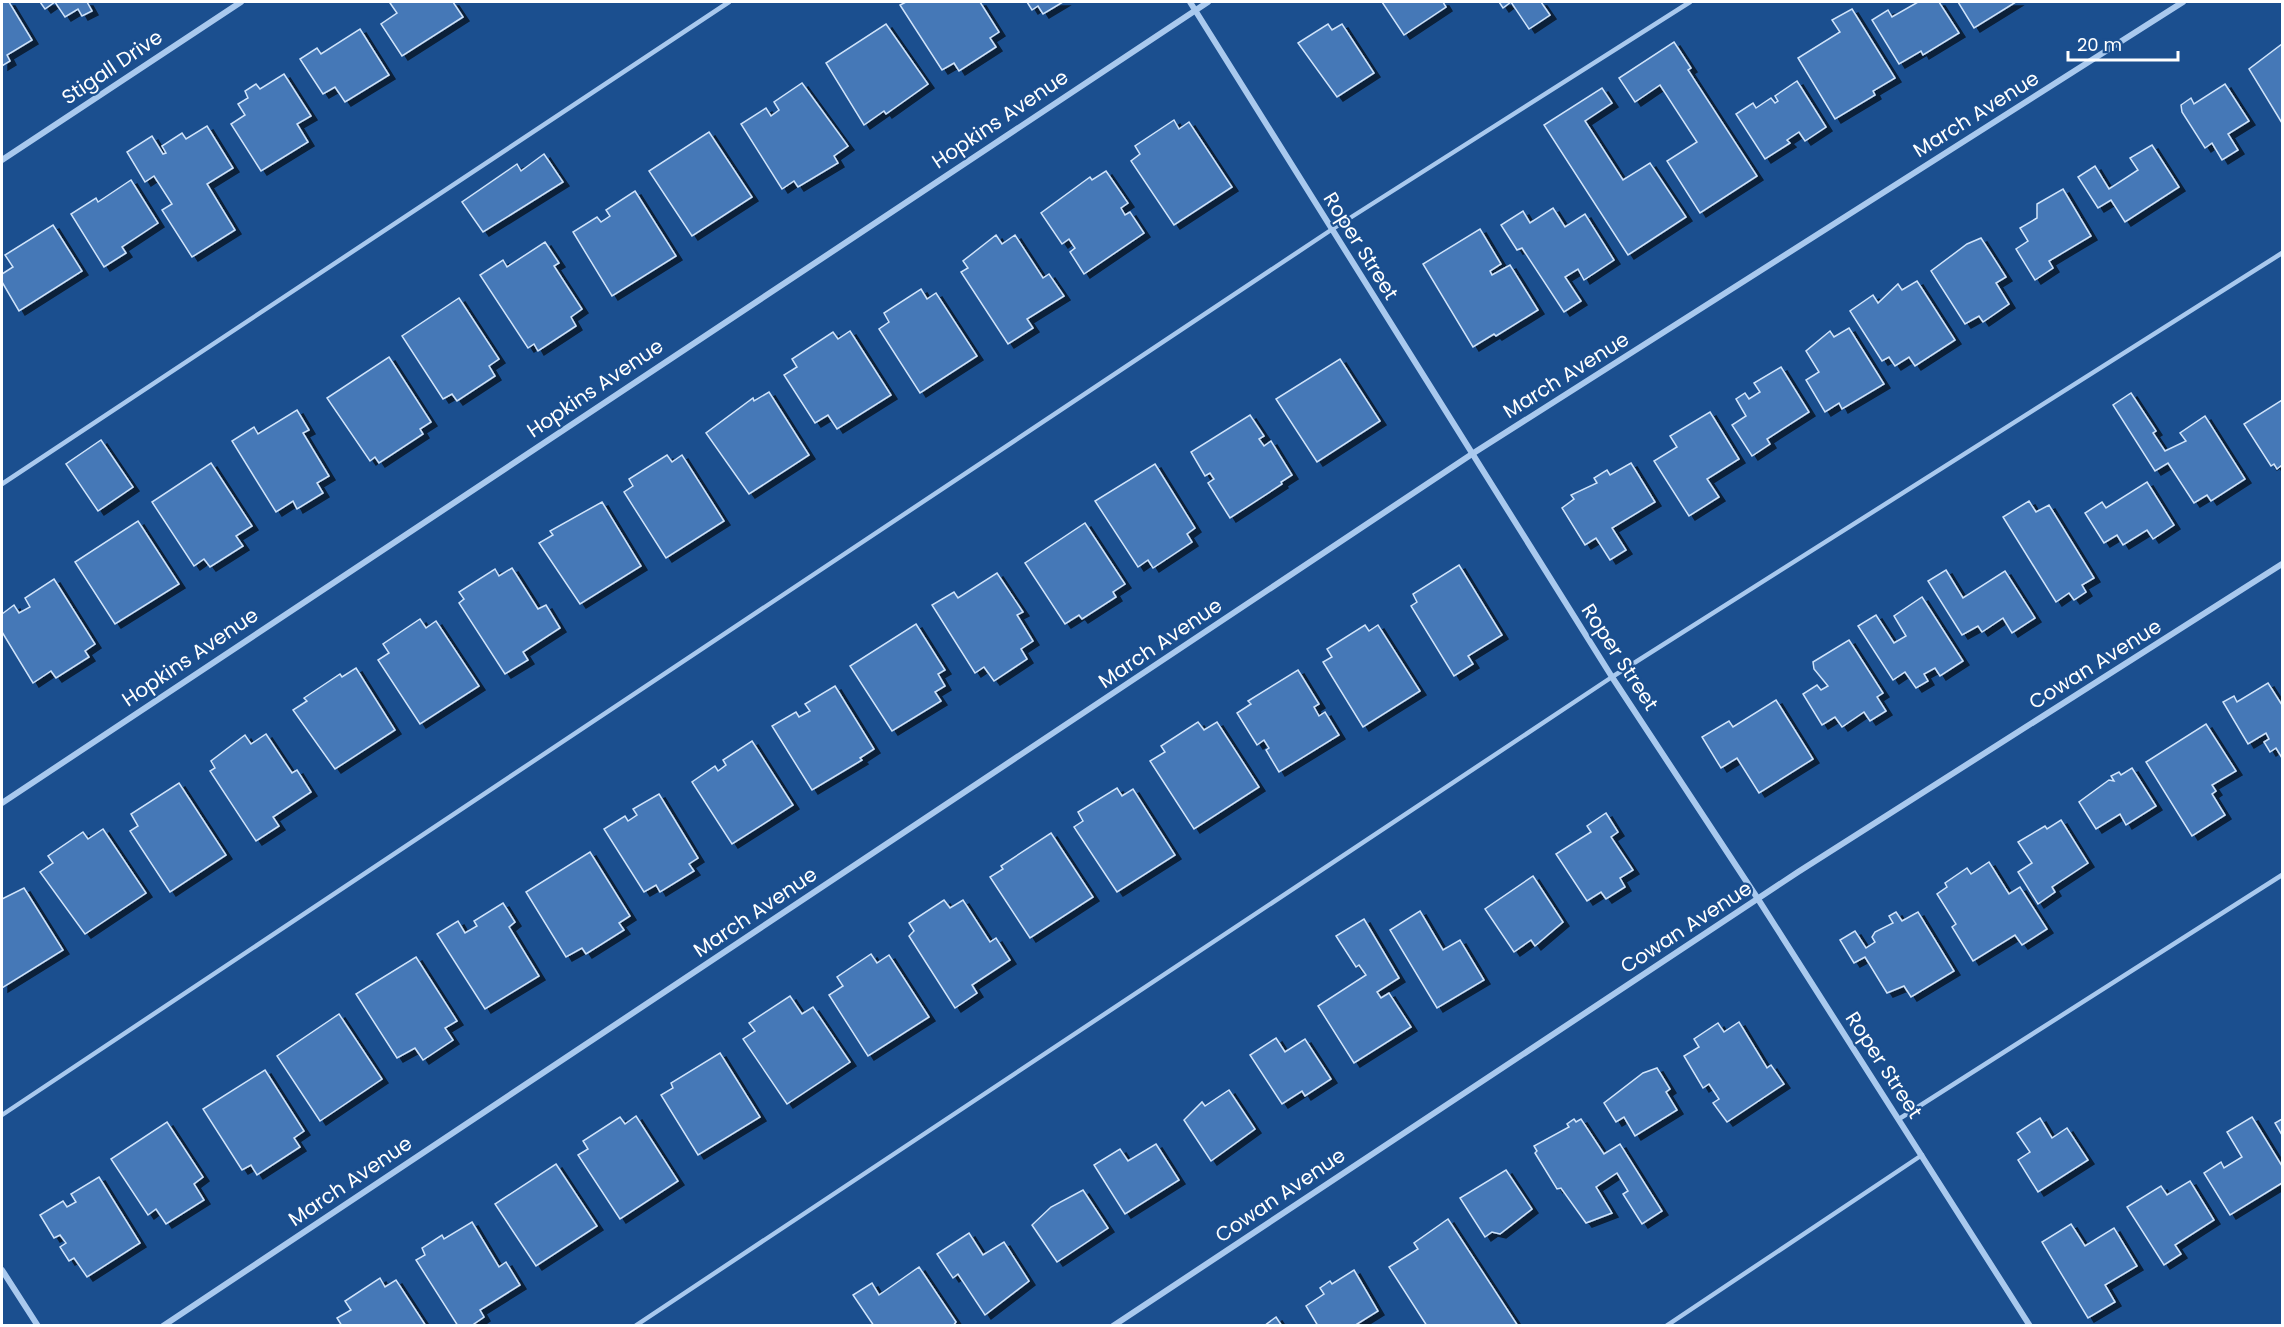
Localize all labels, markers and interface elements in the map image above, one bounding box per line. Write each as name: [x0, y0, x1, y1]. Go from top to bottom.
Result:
street label: Stigall Drive: [56, 23, 168, 111]
scale bar: [2068, 24, 2178, 62]
text: 20 m: [2077, 32, 2122, 57]
street label: Hopkins Avenue: [926, 63, 1074, 175]
street label: March Avenue: [1908, 64, 2044, 164]
street label: Roper Street: [1317, 187, 1405, 305]
street label: March Avenue: [1498, 325, 1634, 425]
street label: Hopkins Avenue: [521, 332, 669, 444]
street label: March Avenue: [1093, 591, 1227, 695]
street label: Roper Street: [1575, 598, 1665, 716]
street label: Hopkins Avenue: [116, 601, 264, 713]
street label: Cowan Avenue: [2023, 612, 2167, 716]
street label: March Avenue: [688, 860, 822, 964]
street label: Cowan Avenue: [1615, 874, 1757, 980]
street label: Roper Street: [1839, 1006, 1929, 1124]
street label: March Avenue: [283, 1129, 417, 1233]
street label: Cowan Avenue: [1209, 1141, 1351, 1249]

